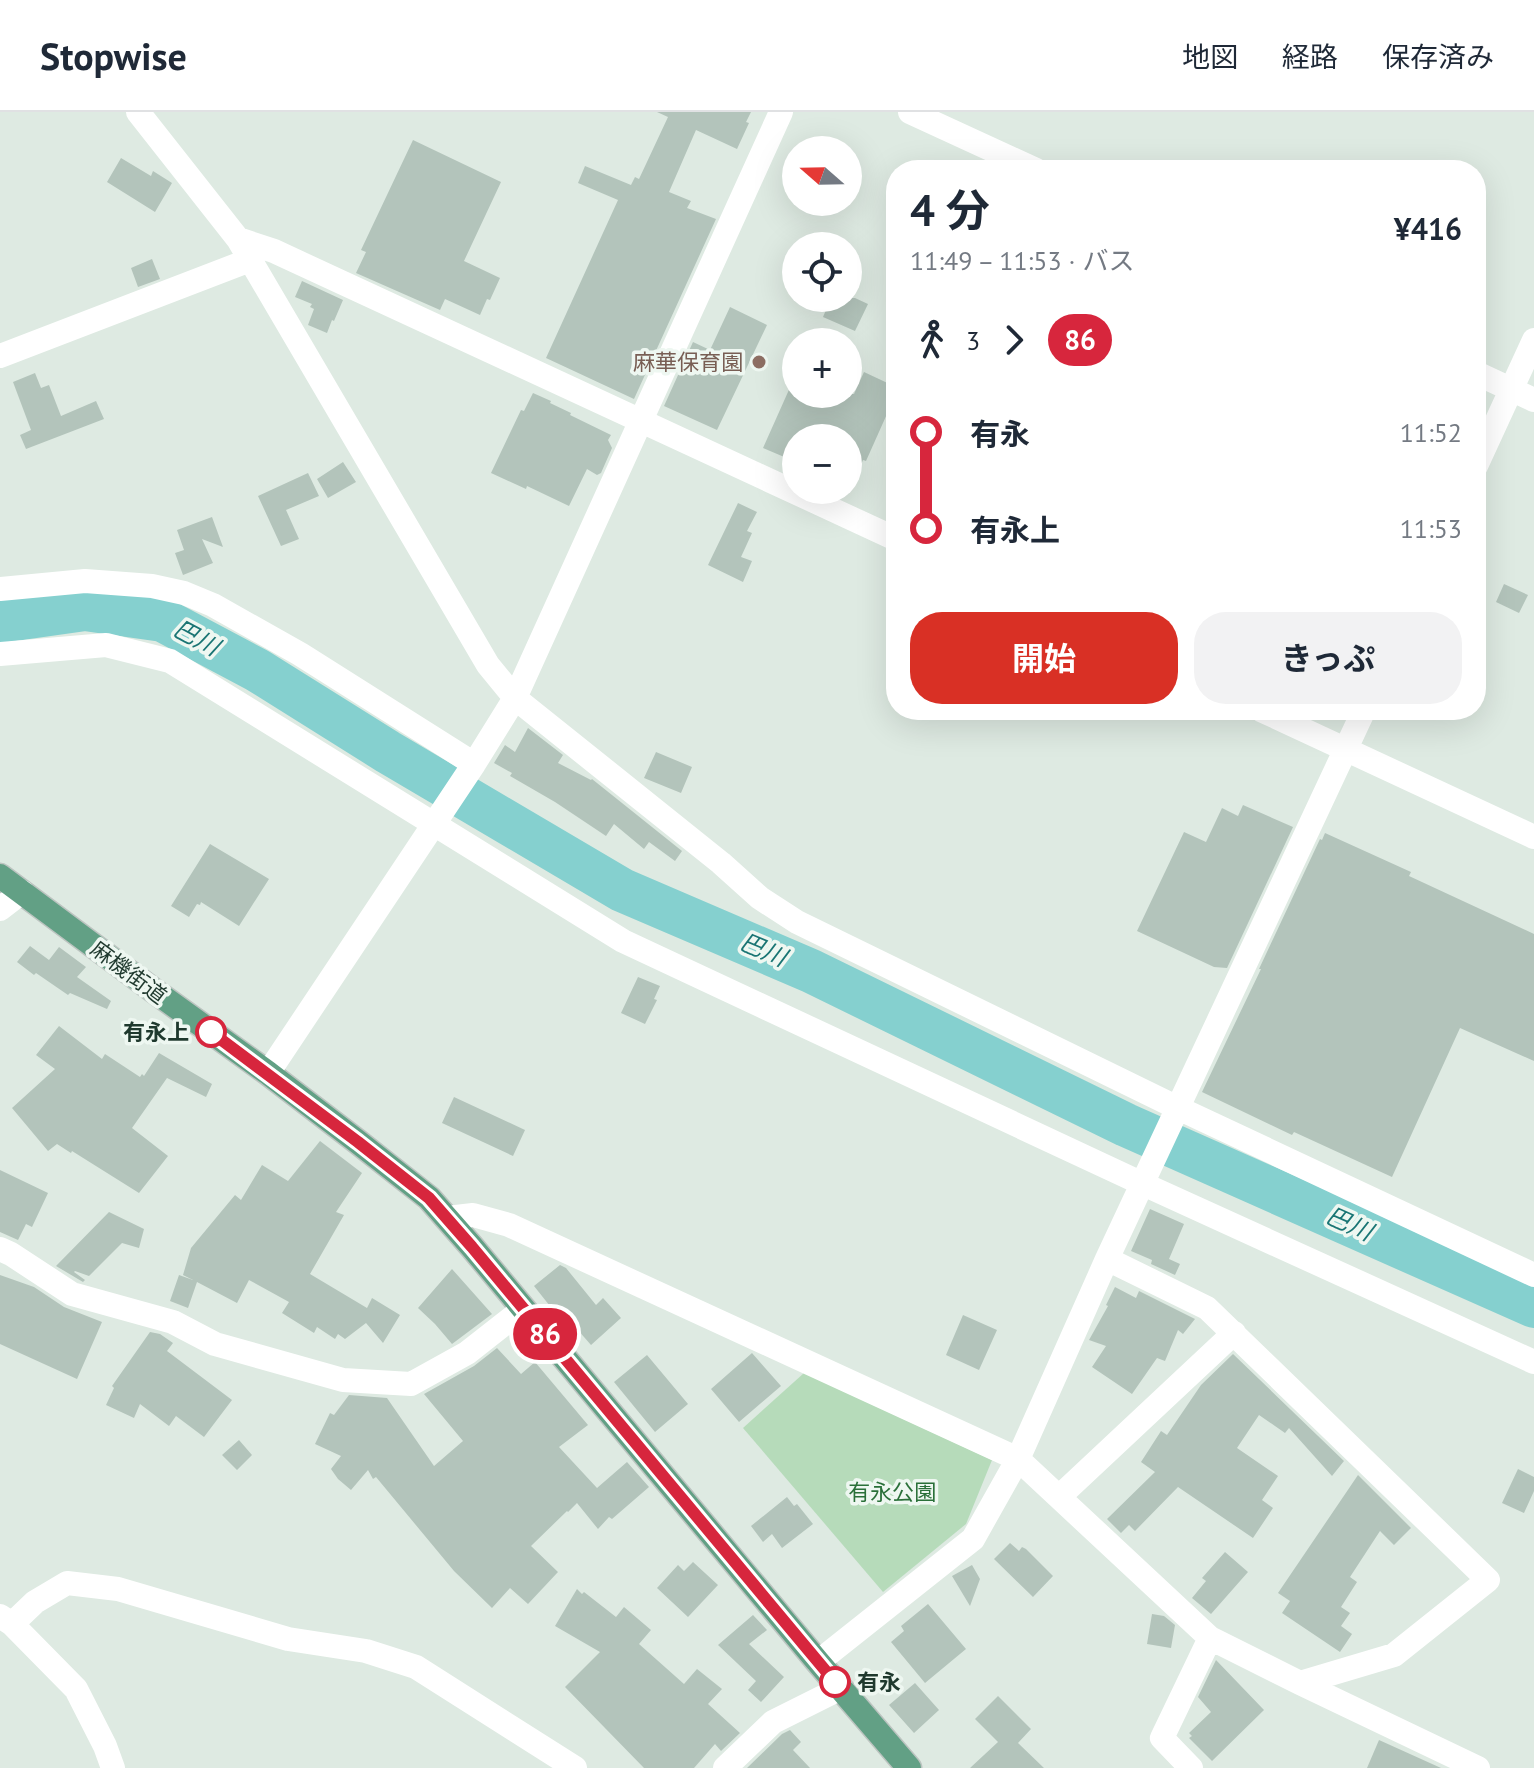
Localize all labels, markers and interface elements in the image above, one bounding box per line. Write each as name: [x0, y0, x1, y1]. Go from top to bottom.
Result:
text: Stopwise: [40, 31, 187, 80]
text: 地図: [1182, 38, 1238, 75]
text: 経路: [1282, 38, 1338, 75]
text: 保存済み: [1382, 38, 1494, 75]
north arrow: [782, 136, 862, 216]
map controls: [782, 136, 862, 504]
text: 4 分: [910, 181, 990, 238]
text: ¥416: [1394, 209, 1462, 248]
button: locate: [782, 232, 862, 312]
text: 11:49 – 11:53 · バス: [910, 244, 1134, 277]
icon: walk: [910, 318, 954, 362]
icon: forward: [992, 318, 1036, 362]
text: 86: [1064, 321, 1096, 358]
text: 3: [966, 324, 980, 357]
button: +: [782, 328, 862, 408]
place label: 麻華保育園: [633, 348, 743, 376]
marker: 麻華保育園: [750, 353, 768, 371]
text: 有永: [970, 414, 1030, 453]
text: 11:52: [1400, 416, 1462, 449]
button: −: [782, 424, 862, 504]
text: 有永上: [970, 510, 1060, 549]
text: 11:53: [1400, 512, 1462, 545]
button: 開始: [910, 612, 1178, 704]
button: きっぷ: [1194, 612, 1462, 704]
water label: 巴川: [168, 613, 227, 664]
water label: 巴川: [735, 926, 794, 974]
street label: 麻機街道: [85, 934, 173, 1010]
marker: 有永上: [196, 1017, 226, 1047]
place label: 有永上: [123, 1018, 189, 1046]
water label: 巴川: [1321, 1200, 1380, 1249]
line badge: 86: [509, 1308, 581, 1360]
text: 86: [529, 1315, 561, 1352]
park label: 有永公園: [848, 1478, 936, 1506]
marker: 有永: [820, 1667, 850, 1697]
place label: 有永: [857, 1668, 901, 1696]

